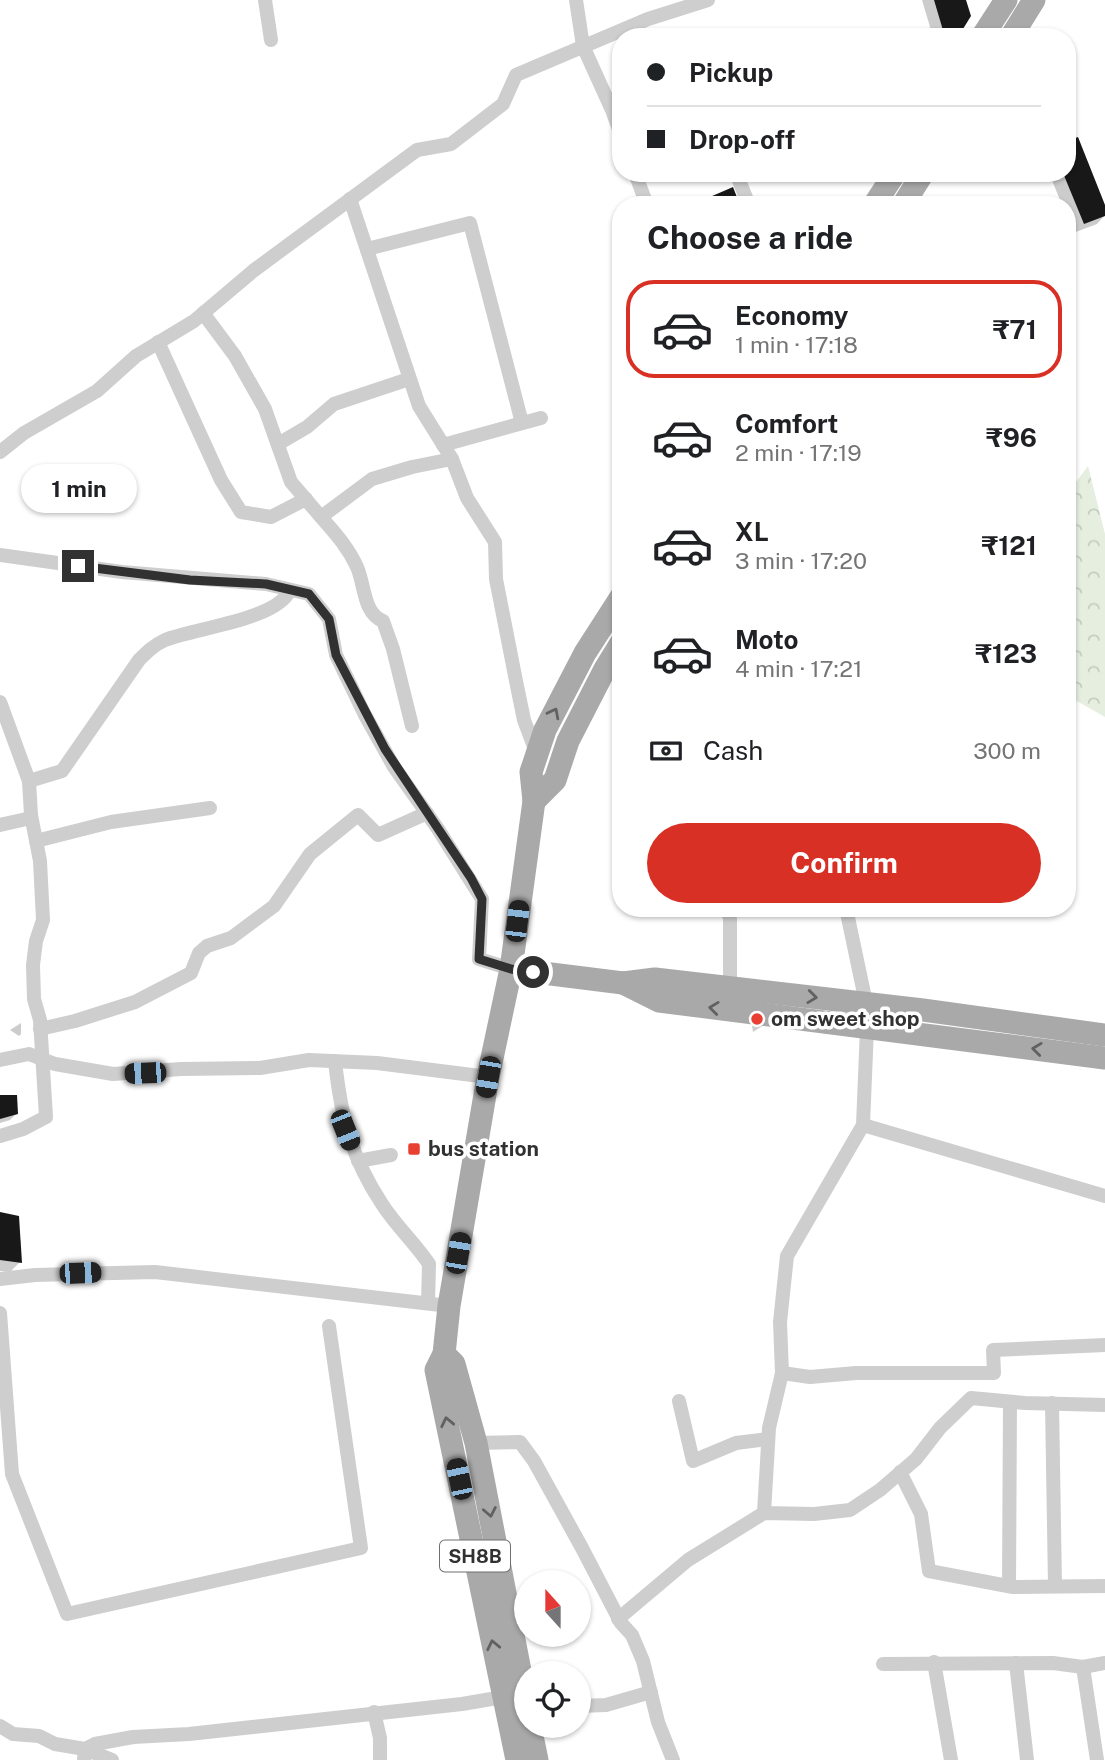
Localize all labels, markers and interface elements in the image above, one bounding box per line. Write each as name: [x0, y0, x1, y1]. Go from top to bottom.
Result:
text: Pickup: [689, 57, 773, 88]
text: Drop-off: [689, 124, 795, 155]
text: Choose a ride: [647, 219, 853, 256]
icon: car: [651, 298, 714, 361]
text: Economy: [735, 300, 848, 331]
text: ₹71: [993, 314, 1037, 345]
text: 1 min · 17:18: [735, 331, 858, 358]
icon: car: [651, 406, 714, 469]
text: Comfort: [735, 408, 838, 439]
text: ₹96: [986, 422, 1037, 453]
text: 2 min · 17:19: [735, 439, 862, 466]
callout: 1 min: [20, 464, 136, 514]
text: 1 min: [51, 475, 107, 502]
icon: car: [651, 514, 714, 577]
text: XL: [735, 516, 769, 547]
text: ₹121: [982, 530, 1037, 561]
text: 3 min · 17:20: [735, 547, 867, 574]
route end: [62, 550, 94, 582]
icon: car: [651, 622, 714, 685]
text: Moto: [735, 624, 798, 655]
text: ₹123: [975, 638, 1037, 669]
text: 4 min · 17:21: [735, 655, 862, 682]
one-way arrow: [545, 708, 559, 720]
icon: cash: [647, 732, 685, 770]
text: Cash: [703, 735, 763, 766]
text: 300 m: [973, 737, 1041, 764]
button: Confirm: [647, 823, 1041, 903]
car: [505, 899, 530, 943]
route start: [517, 956, 549, 988]
one-way arrow: [806, 990, 818, 1005]
one-way arrow: [709, 1001, 720, 1016]
place label: om sweet shop: [771, 1006, 920, 1031]
marker: om sweet shop: [749, 1011, 765, 1027]
one-way arrow: [1031, 1042, 1043, 1057]
car: [475, 1054, 502, 1100]
car: [124, 1062, 167, 1084]
car: [328, 1107, 363, 1153]
place label: bus station: [428, 1136, 539, 1161]
marker: bus station: [406, 1141, 422, 1157]
car: [445, 1230, 472, 1276]
car: [59, 1262, 102, 1284]
one-way arrow: [441, 1416, 456, 1428]
car: [445, 1456, 474, 1502]
one-way arrow: [481, 1506, 496, 1518]
road number: SH8B: [440, 1540, 510, 1572]
north arrow: [514, 1570, 592, 1647]
map controls: [514, 1570, 591, 1738]
one-way arrow: [487, 1639, 502, 1651]
button: locate: [514, 1661, 591, 1738]

